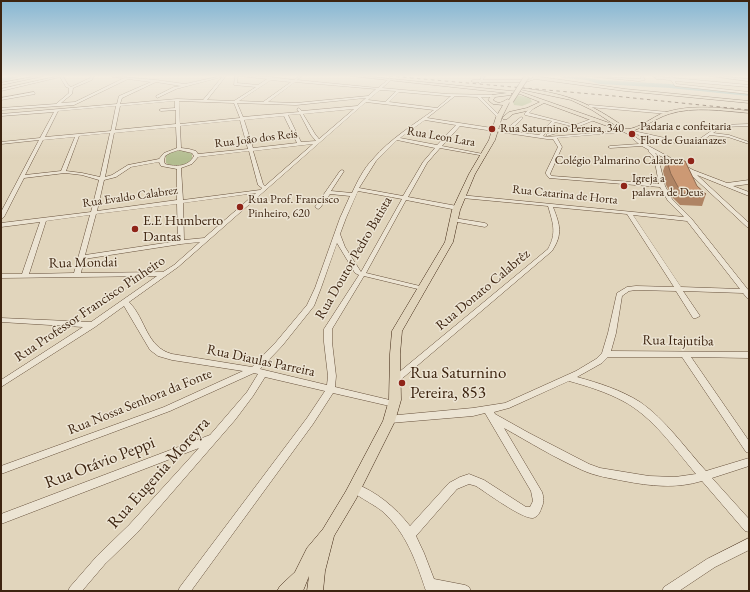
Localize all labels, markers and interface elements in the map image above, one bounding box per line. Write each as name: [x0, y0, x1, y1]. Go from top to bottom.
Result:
place label: Padaria e confeitaria Flor de Guaianazes: [640, 120, 731, 148]
place label: Rua Saturnino Pereira, 340: [500, 122, 624, 136]
street label: Rua Leon Lara: [406, 124, 476, 150]
marker: Rua Saturnino Pereira, 340: [487, 124, 497, 134]
street label: Rua João dos Reis: [214, 127, 298, 151]
marker: Padaria e confeitaria Flor de Guaianazes: [627, 129, 637, 139]
place label: Colégio Palmarino Calabrez: [555, 154, 683, 168]
marker: Colégio Palmarino Calabrez: [686, 156, 696, 166]
place label: Igreja a palavra de Deus: [632, 172, 704, 200]
marker: Igreja a palavra de Deus: [619, 181, 629, 191]
street label: Rua Catarina de Horta: [512, 182, 618, 208]
street label: Rua Evaldo Calabrez: [81, 183, 179, 211]
place label: Rua Prof. Francisco Pinheiro, 620: [248, 193, 339, 221]
street label: Rua Doutor Pedro Batista: [312, 193, 396, 323]
marker: Rua Prof. Francisco Pinheiro, 620: [235, 202, 245, 212]
place label: E.E Humberto Dantas: [143, 213, 223, 246]
marker: E.E Humberto Dantas: [130, 224, 140, 234]
street label: Rua Donato Calabrêz: [433, 246, 533, 334]
street label: Rua Professor Francisco Pinheiro: [12, 252, 168, 366]
street label: Rua Mondai: [49, 254, 117, 272]
street label: Rua Itajutiba: [642, 332, 714, 350]
street label: Rua Diaulas Parreira: [205, 341, 317, 381]
place label: Rua Saturnino Pereira, 853: [410, 363, 506, 403]
street label: Rua Nossa Senhora da Fonte: [65, 365, 215, 439]
marker: Rua Saturnino Pereira, 853: [397, 378, 407, 388]
street label: Rua Eugenia Moreyra: [104, 413, 214, 533]
street label: Rua Otávio Peppi: [42, 433, 158, 493]

